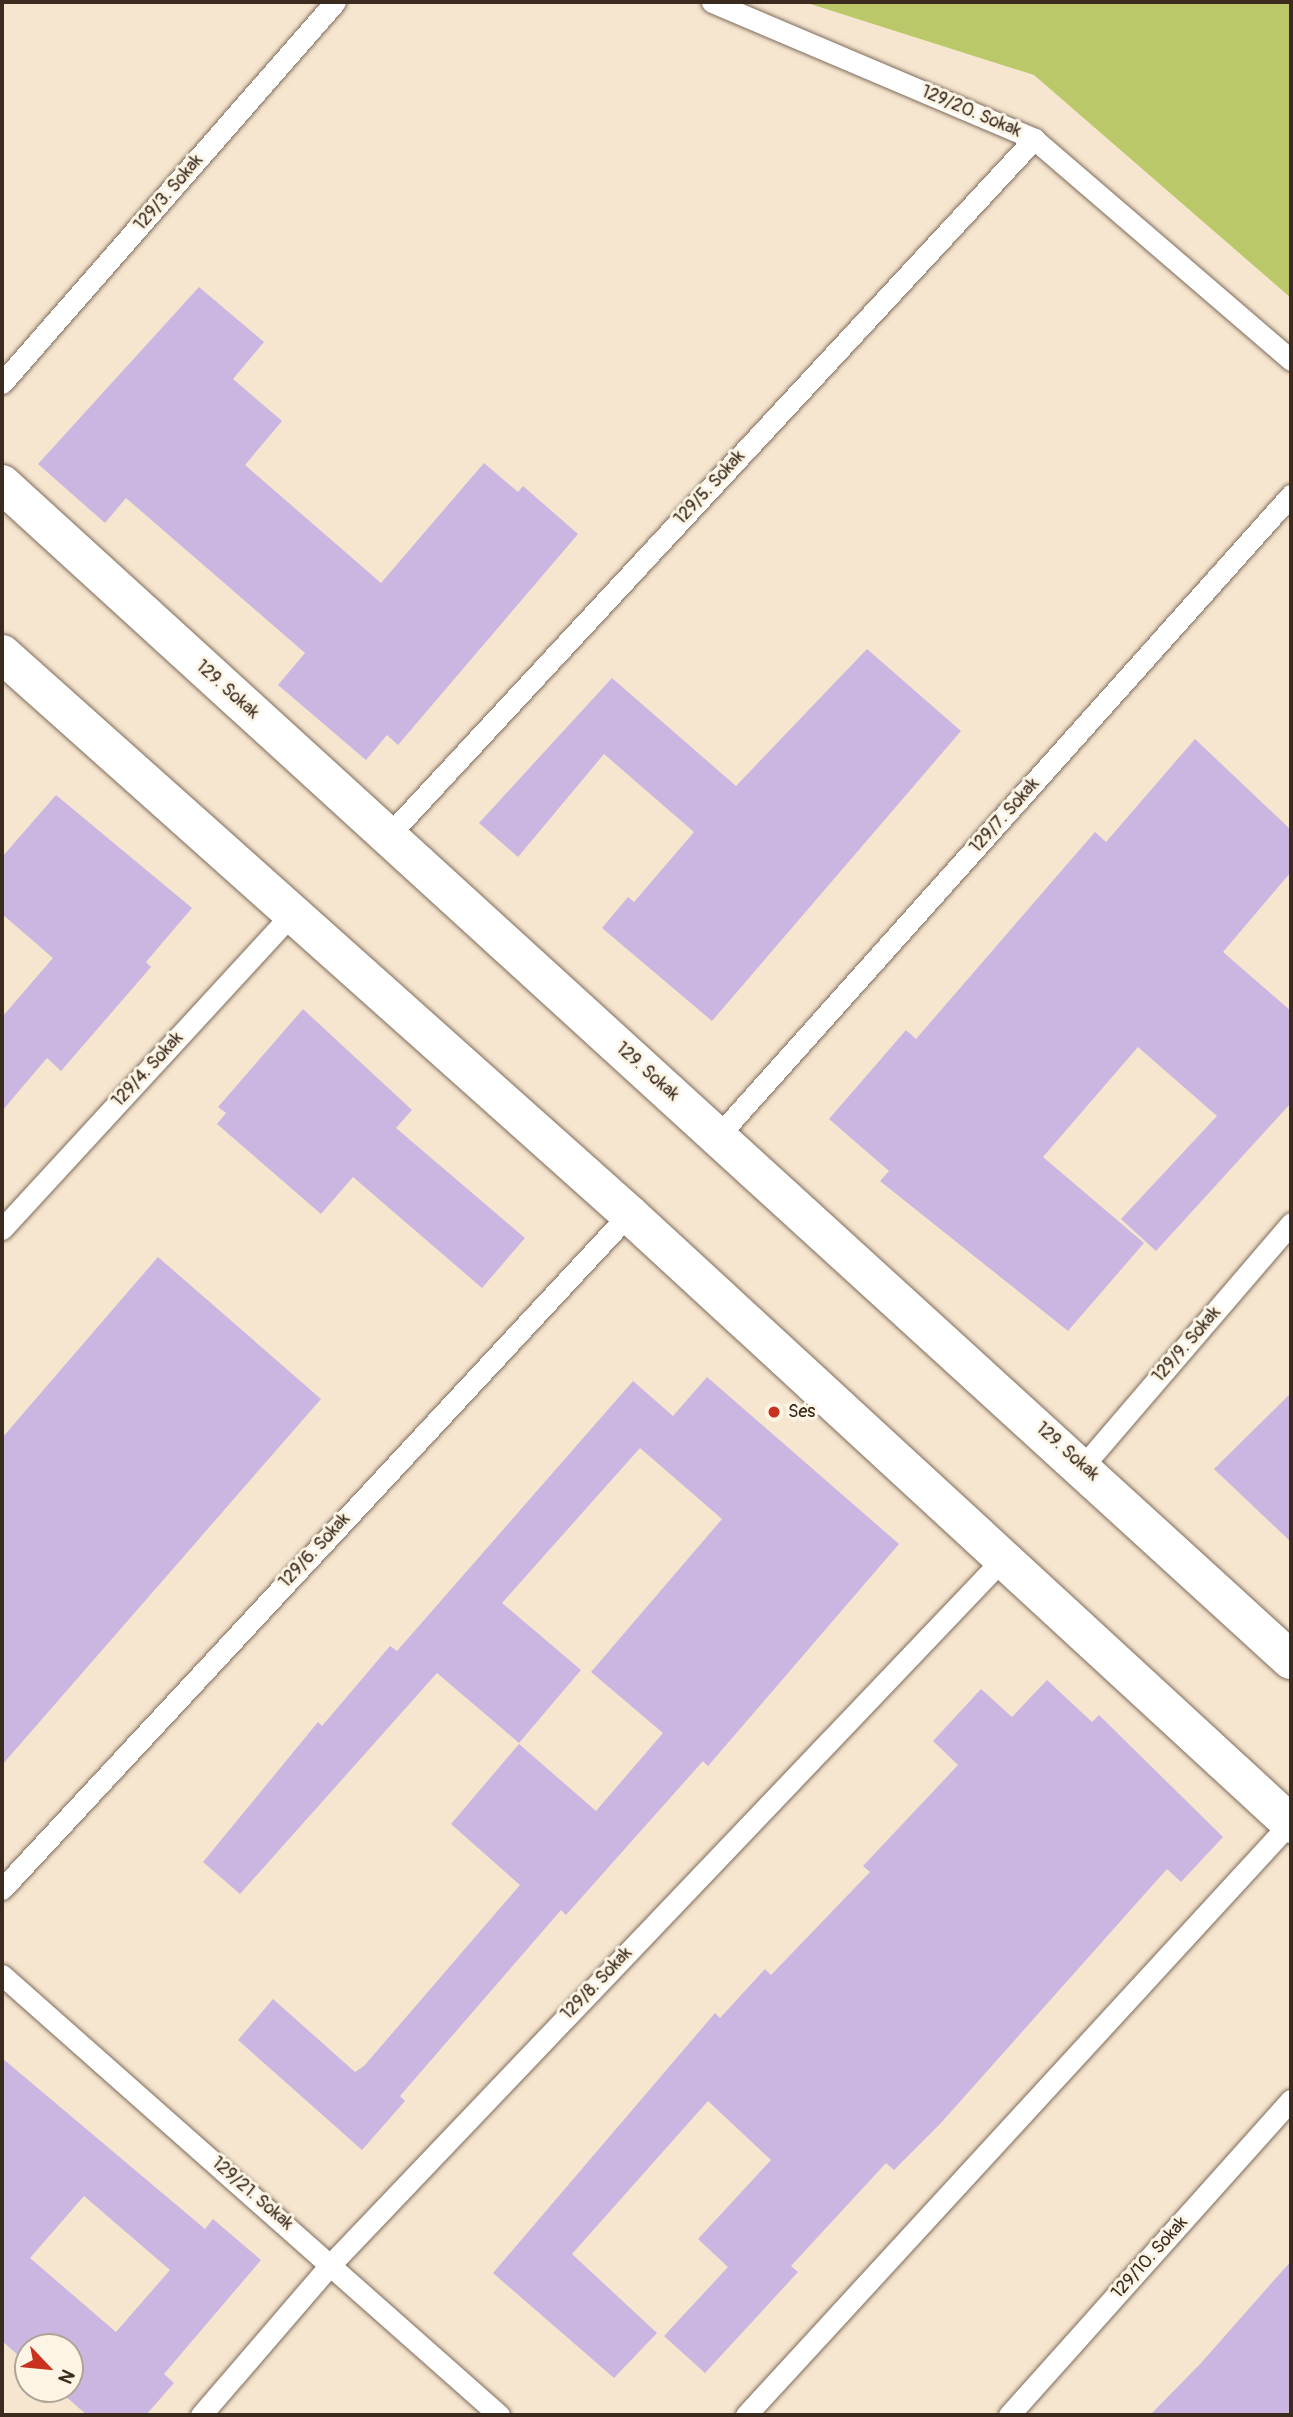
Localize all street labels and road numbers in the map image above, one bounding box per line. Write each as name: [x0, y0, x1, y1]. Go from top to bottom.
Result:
street label: 129/20. Sokak: [918, 81, 1024, 143]
street label: 129/3. Sokak: [130, 150, 208, 236]
street label: 129/5. Sokak: [670, 446, 750, 530]
street label: 129. Sokak: [191, 656, 263, 724]
street label: 129/7. Sokak: [966, 774, 1044, 858]
street label: 129/4. Sokak: [108, 1028, 188, 1112]
street label: 129. Sokak: [611, 1038, 683, 1106]
street label: 129/9. Sokak: [1148, 1303, 1226, 1387]
street label: 129. Sokak: [1031, 1418, 1103, 1486]
street label: 129/6. Sokak: [275, 1509, 355, 1593]
street label: 129/8. Sokak: [557, 1943, 637, 2025]
street label: 129/21. Sokak: [207, 2153, 297, 2235]
street label: 129/10. Sokak: [1107, 2212, 1193, 2304]

